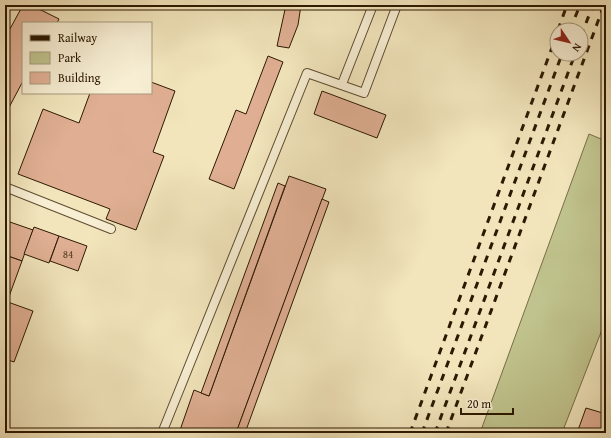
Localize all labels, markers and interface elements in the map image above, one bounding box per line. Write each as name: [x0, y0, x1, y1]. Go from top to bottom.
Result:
legend: [22, 22, 152, 94]
north arrow: [549, 22, 589, 62]
text: Railway: [58, 29, 97, 46]
text: N: [568, 40, 586, 56]
text: Park: [58, 49, 82, 66]
text: Building: [58, 69, 101, 86]
house number: 84: [63, 246, 73, 262]
scale bar: [461, 390, 513, 416]
text: 20 m: [467, 395, 491, 412]

